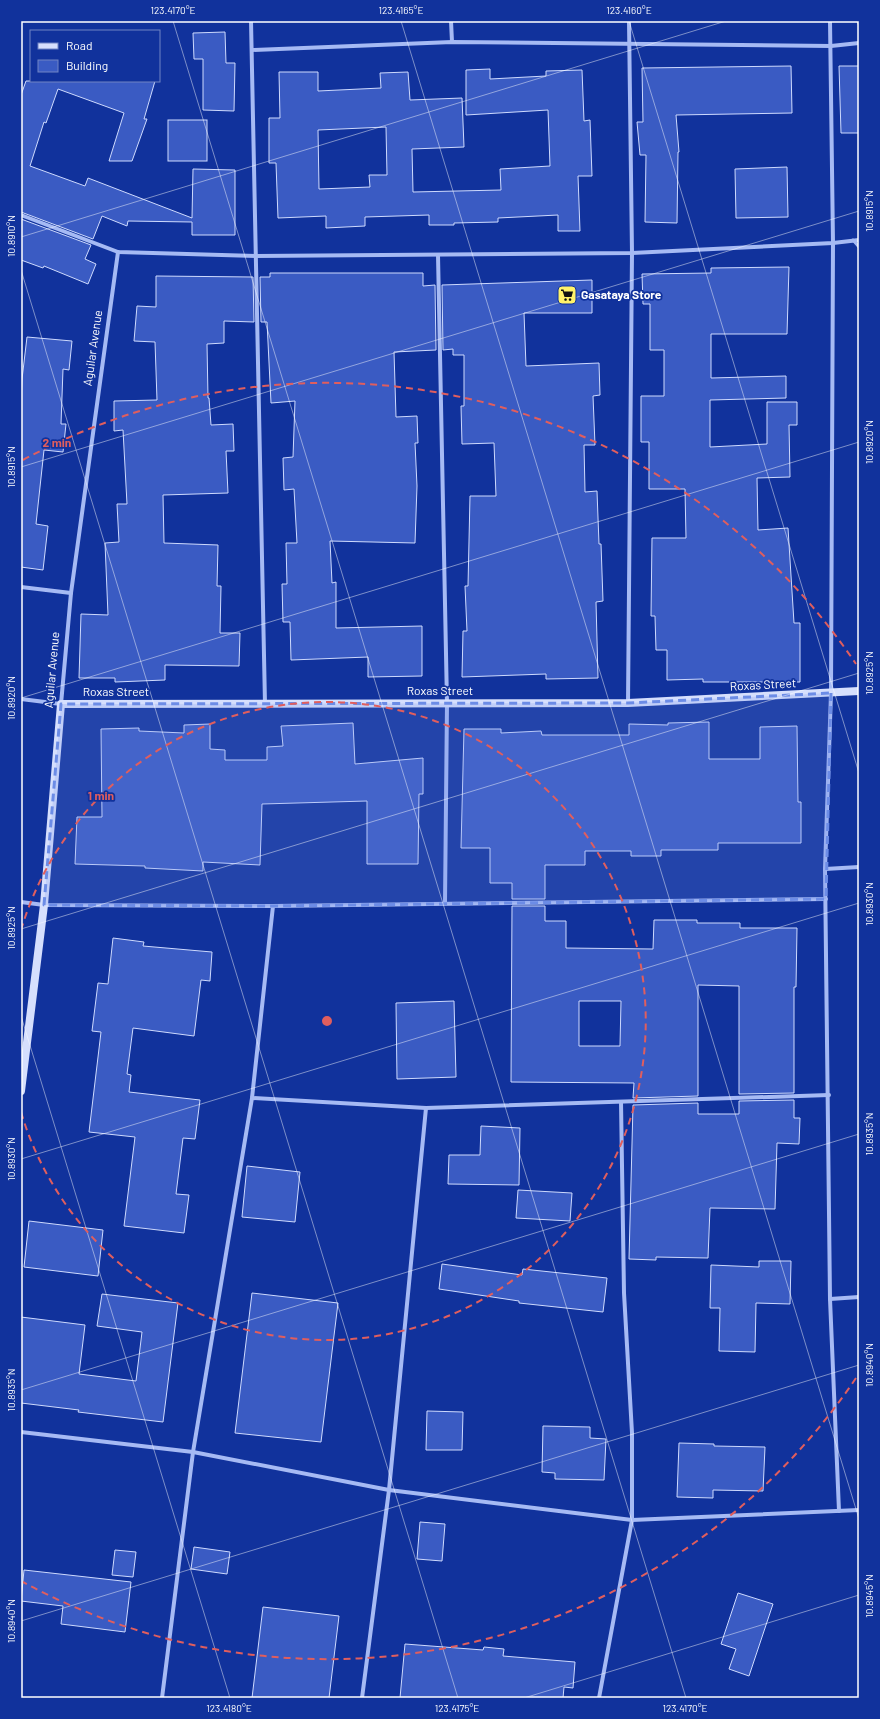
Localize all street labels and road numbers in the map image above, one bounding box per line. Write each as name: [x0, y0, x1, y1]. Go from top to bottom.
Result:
street label: Aguilar Avenue: [80, 309, 104, 387]
street label: Aguilar Avenue: [41, 631, 61, 709]
street label: Roxas Street: [729, 675, 797, 693]
street label: Roxas Street: [407, 683, 473, 697]
street label: Roxas Street: [83, 684, 149, 698]

